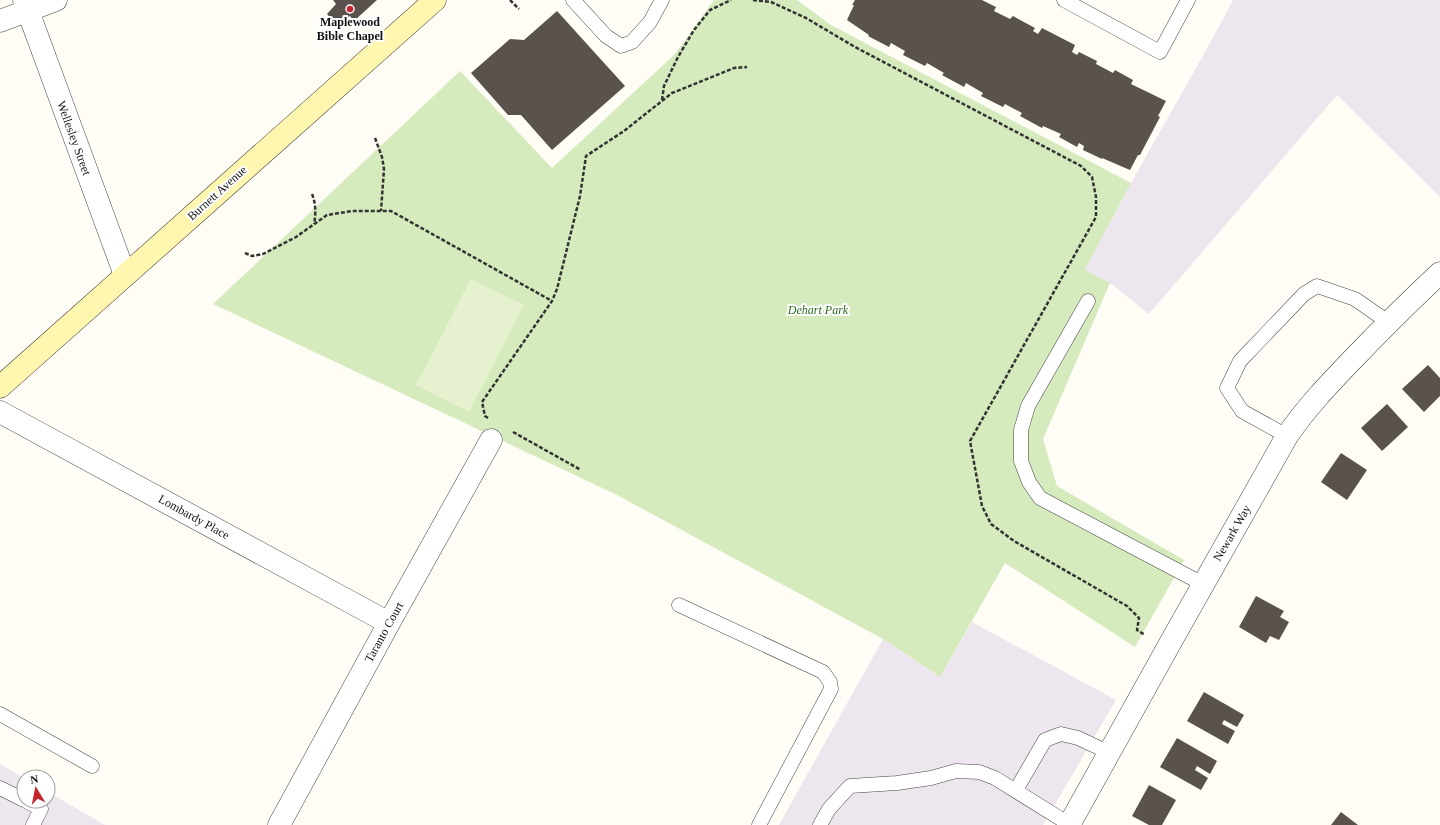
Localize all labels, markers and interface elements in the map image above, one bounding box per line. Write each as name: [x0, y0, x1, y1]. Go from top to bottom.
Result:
marker: Maplewood Bible Chapel: [345, 4, 355, 14]
place label: Maplewood Bible Chapel: [317, 15, 384, 43]
street label: Wellesley Street: [54, 99, 94, 178]
street label: Burnett Avenue: [185, 163, 249, 223]
park label: Dehart Park: [787, 303, 849, 317]
street label: Lombardy Place: [156, 492, 232, 542]
street label: Newark Way: [1210, 502, 1254, 564]
street label: Taranto Court: [362, 599, 407, 665]
north arrow: [16, 769, 56, 809]
text: N: [29, 773, 39, 786]

